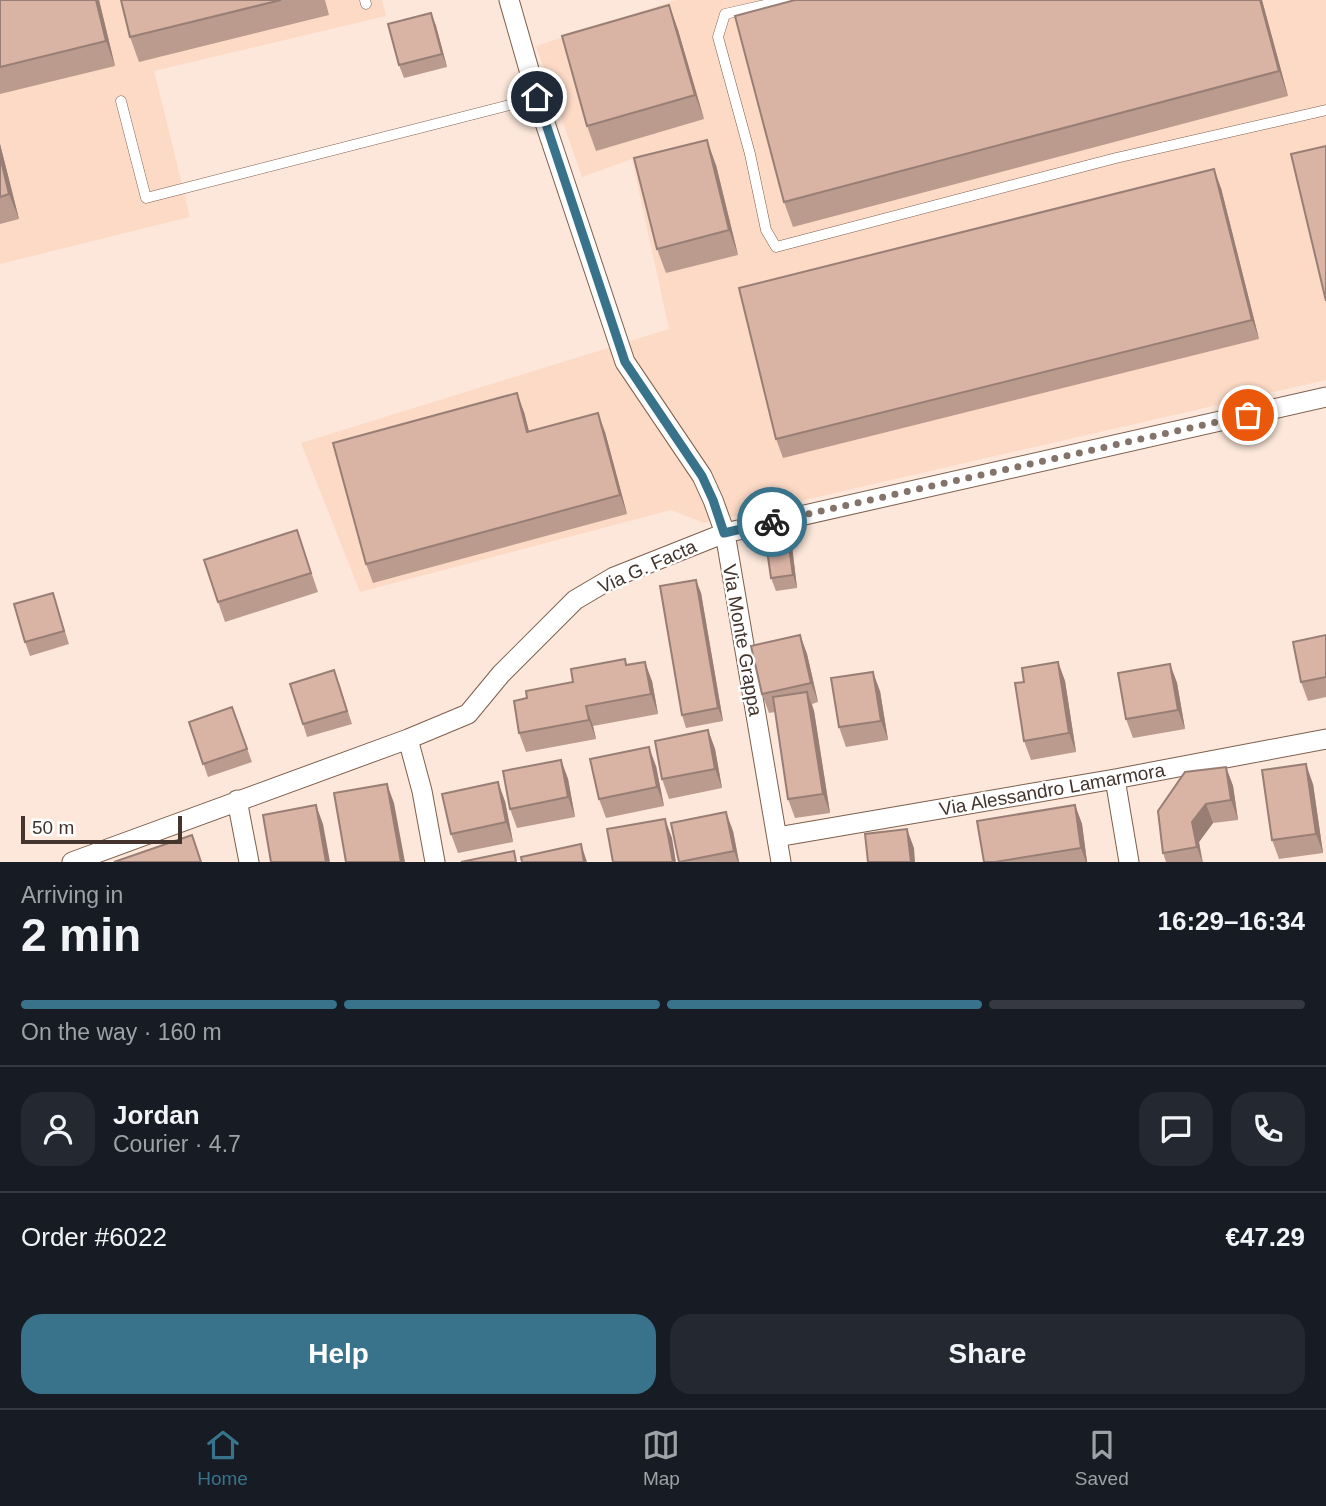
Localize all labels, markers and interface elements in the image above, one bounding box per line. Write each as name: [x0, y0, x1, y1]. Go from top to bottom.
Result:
pin: [507, 67, 567, 127]
icon: home: [518, 78, 556, 116]
pin: [1218, 385, 1278, 445]
icon: bag: [1229, 396, 1267, 434]
courier: [737, 487, 807, 557]
icon: bike: [753, 503, 791, 541]
street label: Via G. Facta: [595, 535, 700, 597]
street label: Via Monte Grappa: [719, 563, 766, 718]
street label: Via Alessandro Lamarmora: [938, 759, 1167, 820]
scale bar: [21, 813, 182, 845]
text: 50 m: [32, 817, 74, 838]
text: Arriving in: [21, 882, 123, 908]
text: 16:29–16:34: [1158, 906, 1305, 936]
text: 2 min: [21, 909, 141, 961]
text: On the way · 160 m: [21, 1019, 222, 1045]
button: person: [21, 1092, 95, 1166]
button: chat: [1139, 1092, 1213, 1166]
button: phone: [1231, 1092, 1305, 1166]
text: Jordan: [113, 1100, 200, 1130]
text: Courier · 4.7: [113, 1131, 241, 1157]
text: Order #6022: [21, 1222, 167, 1252]
text: €47.29: [1225, 1222, 1305, 1252]
button: Help: [21, 1314, 656, 1394]
button: Share: [670, 1314, 1305, 1394]
tab: Home: [197, 1426, 248, 1490]
tab: Map: [642, 1426, 680, 1490]
tab: Saved: [1075, 1426, 1129, 1490]

